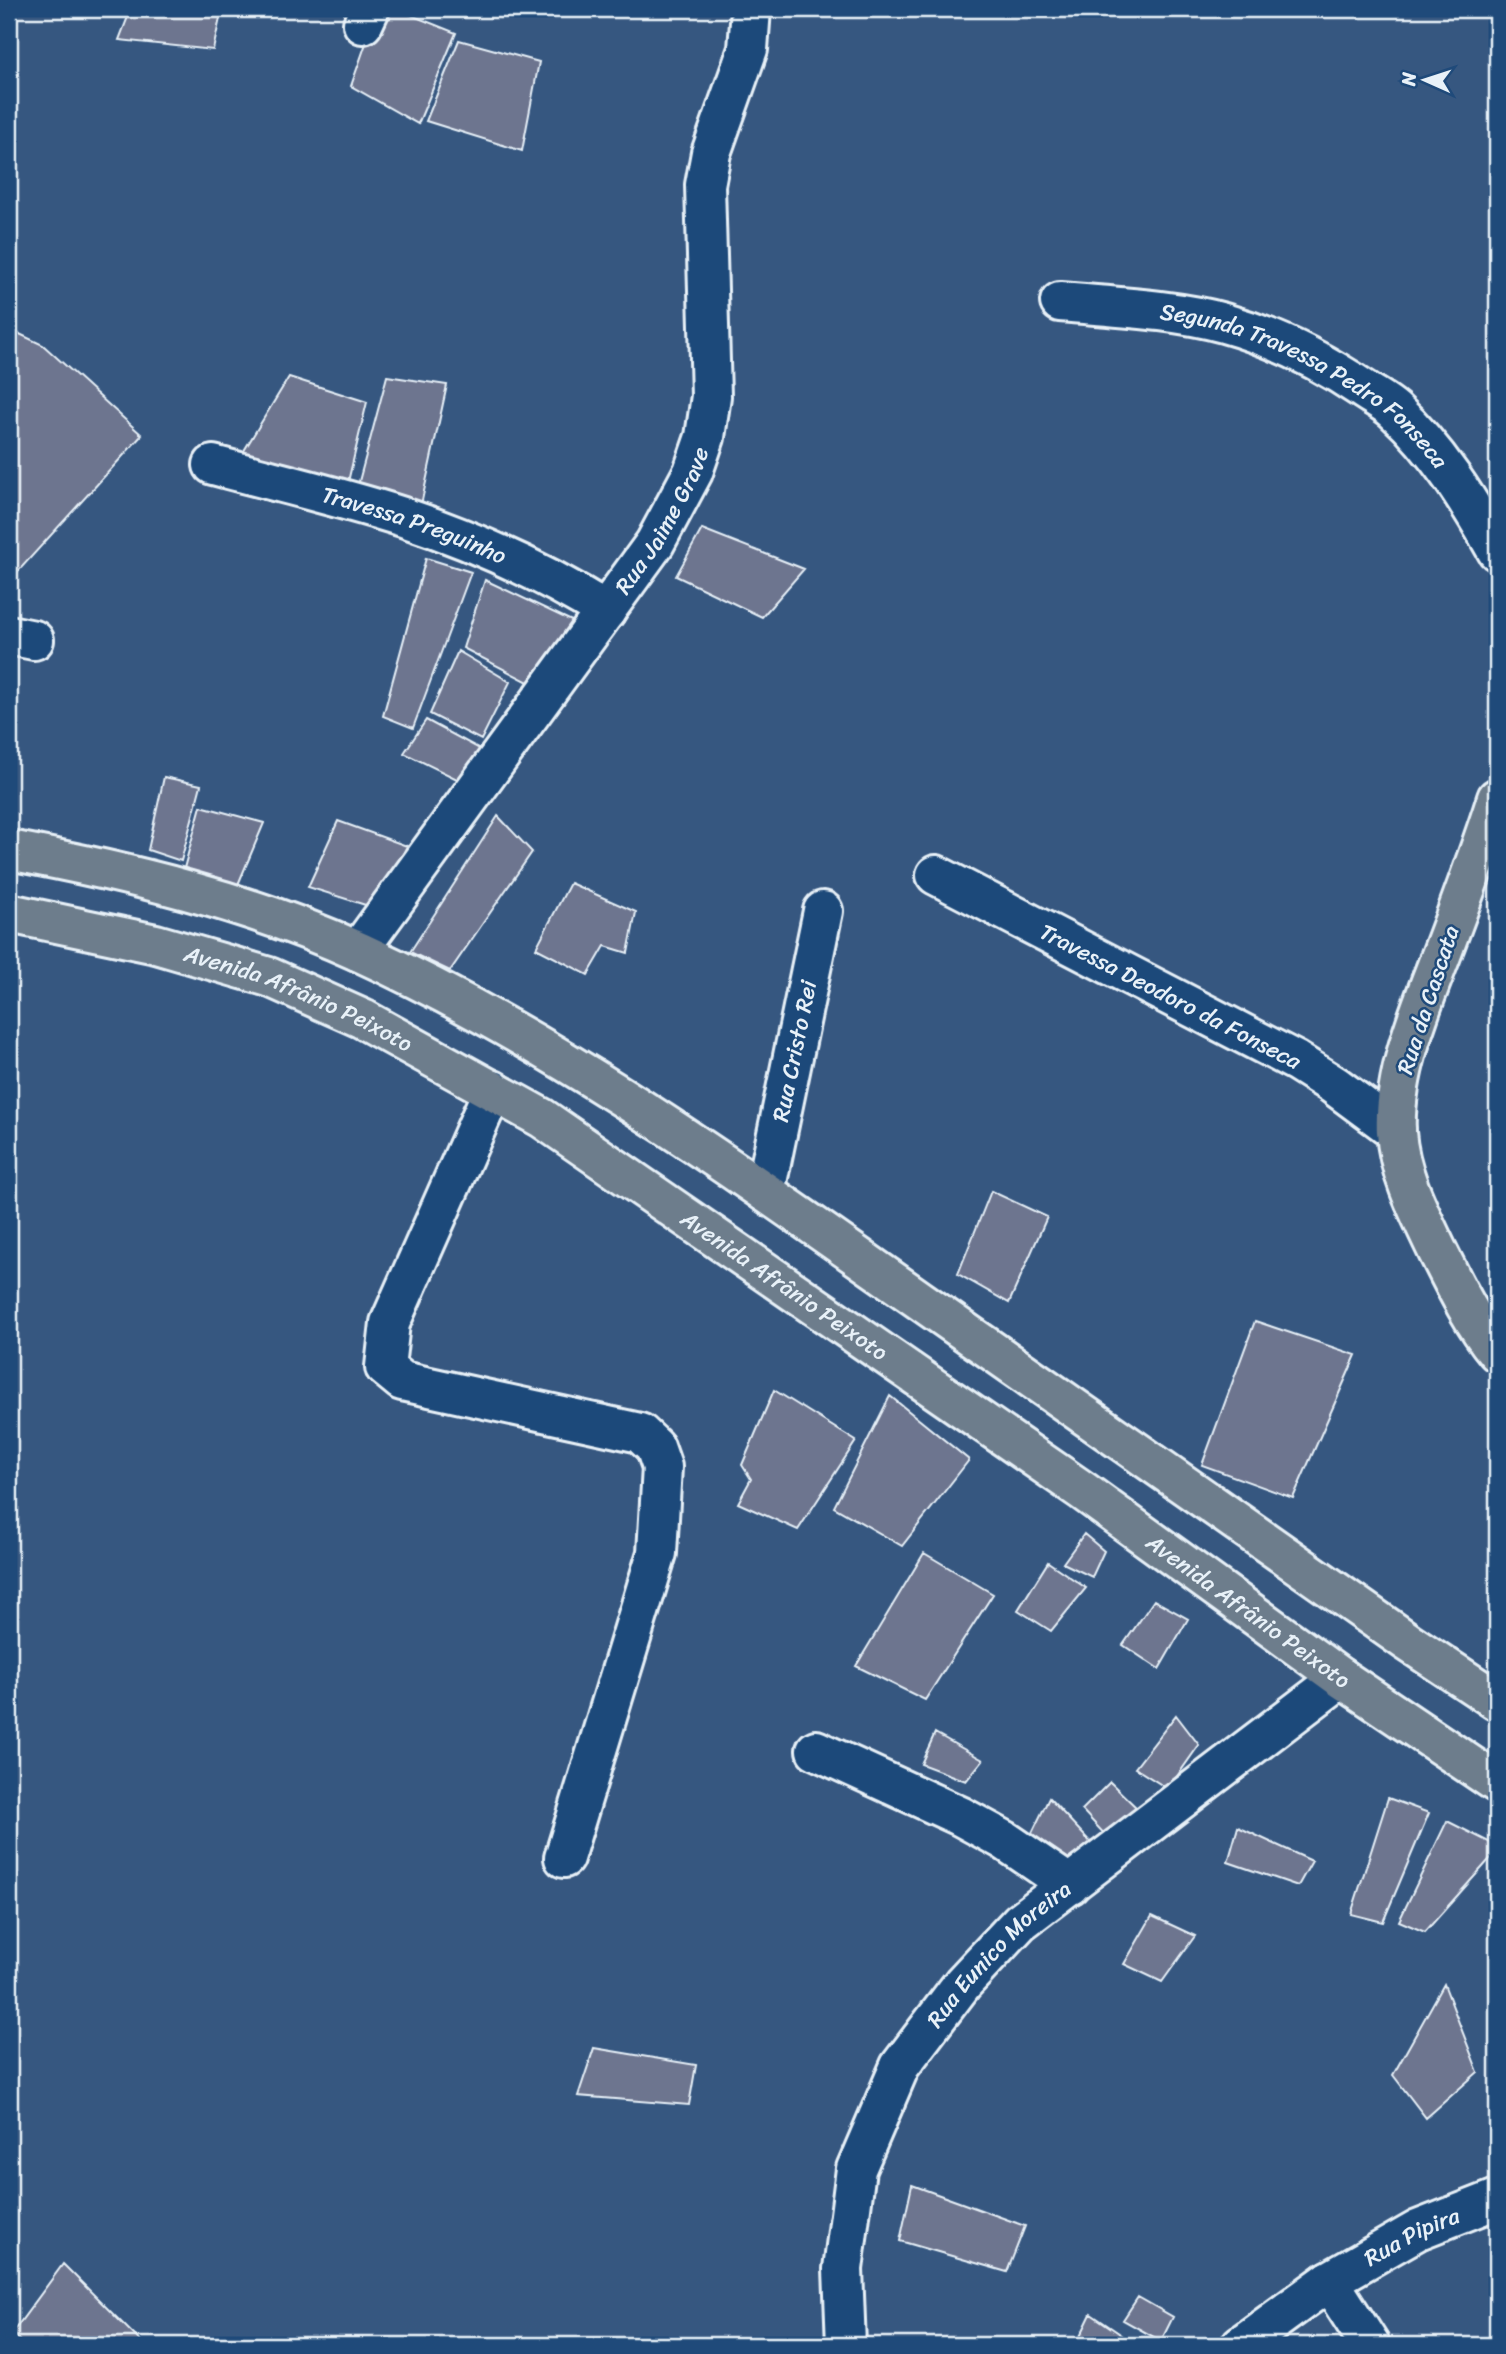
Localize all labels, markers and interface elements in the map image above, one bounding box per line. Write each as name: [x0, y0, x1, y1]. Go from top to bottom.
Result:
north arrow: [1390, 46, 1460, 116]
text: N: [1392, 71, 1425, 88]
street label: Segunda Travessa Pedro Fonseca: [1158, 291, 1460, 478]
street label: Rua Jaime Grave: [603, 441, 721, 603]
street label: Travessa Preguinho: [317, 474, 514, 576]
street label: Travessa Deodoro da Fonseca: [1032, 911, 1309, 1081]
street label: Rua da Cascata: [1385, 920, 1472, 1080]
street label: Avenida Afrânio Peixoto: [178, 932, 421, 1063]
street label: Rua Cristo Rei: [760, 976, 829, 1125]
street label: Avenida Afrânio Peixoto: [671, 1198, 897, 1372]
street label: Avenida Afrânio Peixoto: [1136, 1522, 1359, 1700]
street label: Rua Eunico Moreira: [915, 1869, 1081, 2037]
street label: Rua Pipira: [1356, 2195, 1466, 2278]

